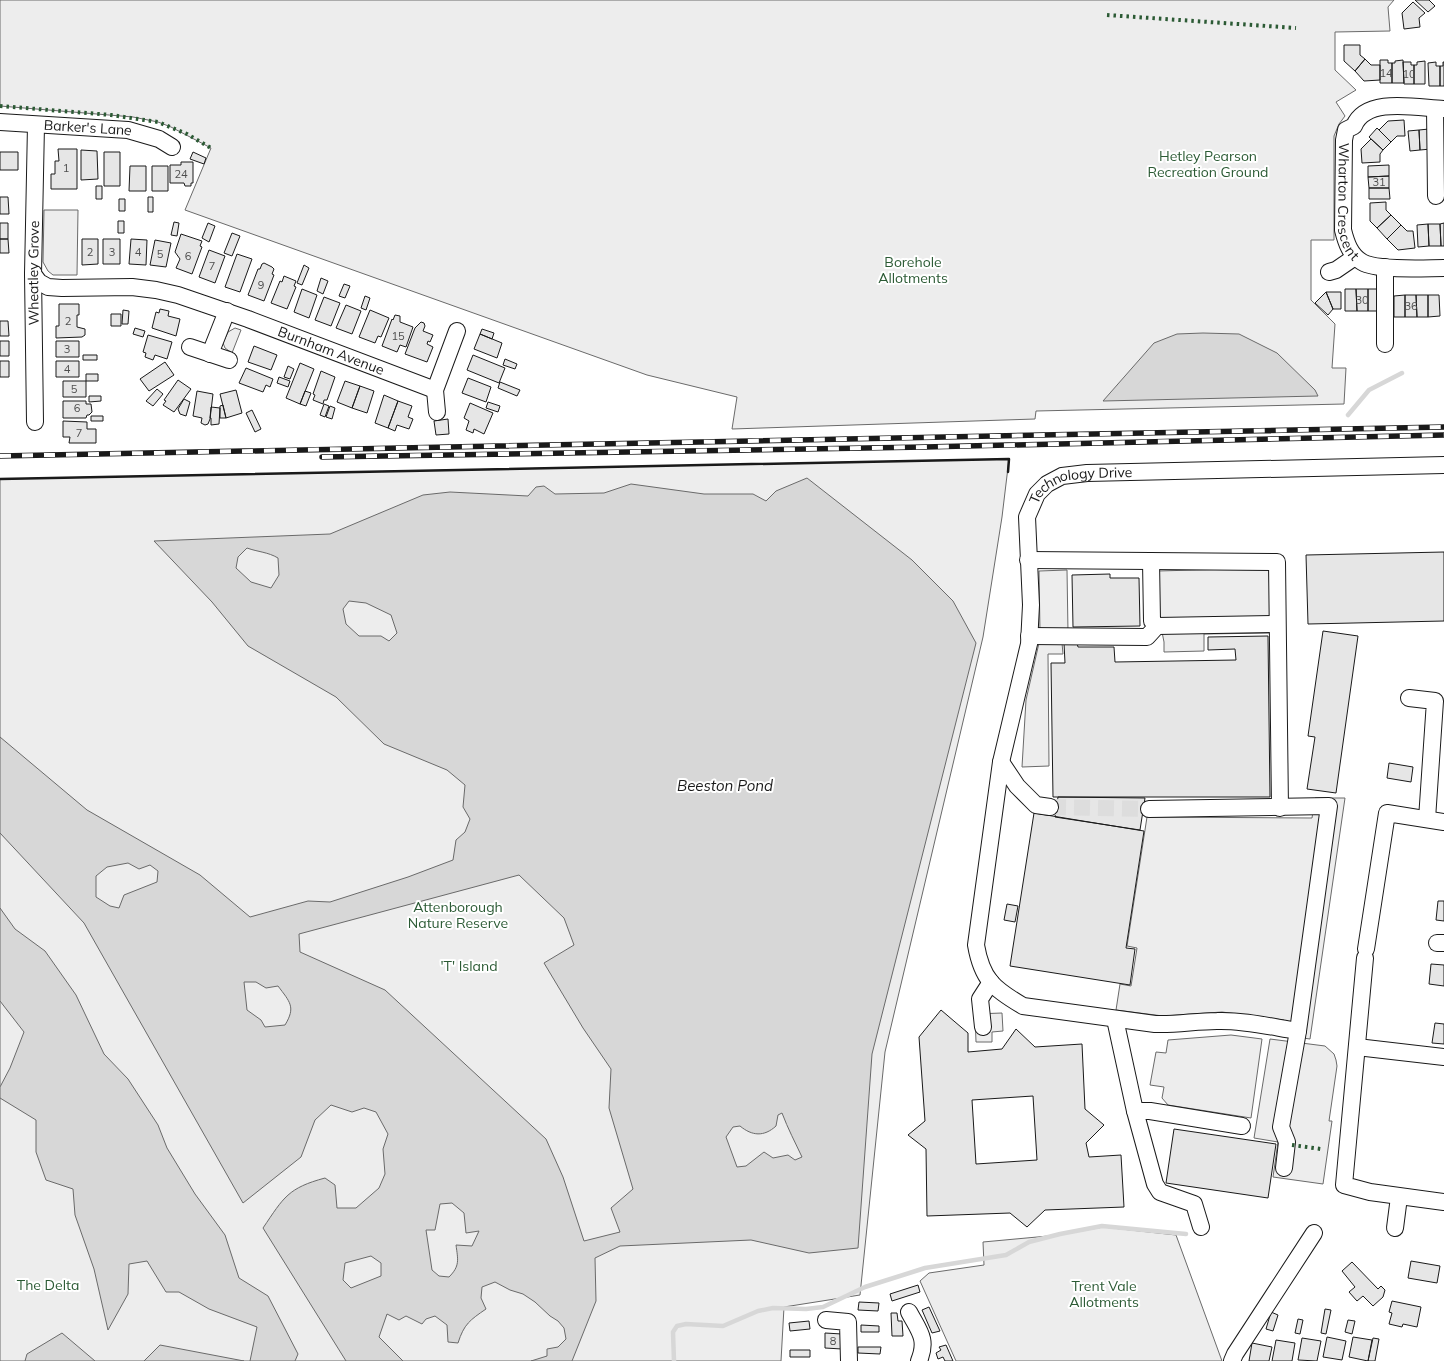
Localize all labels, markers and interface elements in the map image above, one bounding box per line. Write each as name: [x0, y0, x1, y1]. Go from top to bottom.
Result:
house number: 14: [1379, 66, 1393, 80]
house number: 10: [1402, 67, 1416, 81]
street label: Barker's Lane: [43, 116, 134, 140]
street label: Wharton Crescent: [1334, 143, 1363, 264]
park label: Hetley Pearson Recreation Ground: [1147, 147, 1269, 181]
house number: 1: [63, 161, 69, 175]
house number: 24: [174, 167, 188, 181]
house number: 31: [1372, 175, 1386, 189]
street label: Wheatley Grove: [24, 220, 43, 326]
house number: 2: [87, 245, 94, 259]
house number: 3: [109, 245, 115, 259]
house number: 4: [135, 245, 142, 259]
house number: 5: [157, 247, 164, 261]
house number: 6: [185, 249, 192, 263]
park label: Borehole Allotments: [878, 253, 948, 287]
house number: 7: [209, 259, 215, 273]
house number: 9: [258, 278, 264, 292]
house number: 30: [1355, 293, 1369, 307]
house number: 36: [1404, 299, 1418, 313]
house number: 2: [65, 314, 72, 328]
street label: Burnham Avenue: [275, 322, 387, 379]
house number: 15: [391, 329, 405, 343]
house number: 3: [64, 342, 70, 356]
house number: 4: [64, 362, 71, 376]
house number: 5: [71, 382, 78, 396]
house number: 6: [74, 401, 81, 415]
house number: 7: [76, 426, 82, 440]
street label: Technology Drive: [1025, 463, 1132, 506]
water label: Beeston Pond: [677, 776, 773, 795]
park label: Attenborough Nature Reserve: [408, 898, 508, 932]
park label: 'T' Island: [440, 957, 498, 975]
park label: The Delta: [17, 1276, 79, 1294]
park label: Trent Vale Allotments: [1069, 1277, 1139, 1311]
house number: 8: [830, 1334, 837, 1348]

